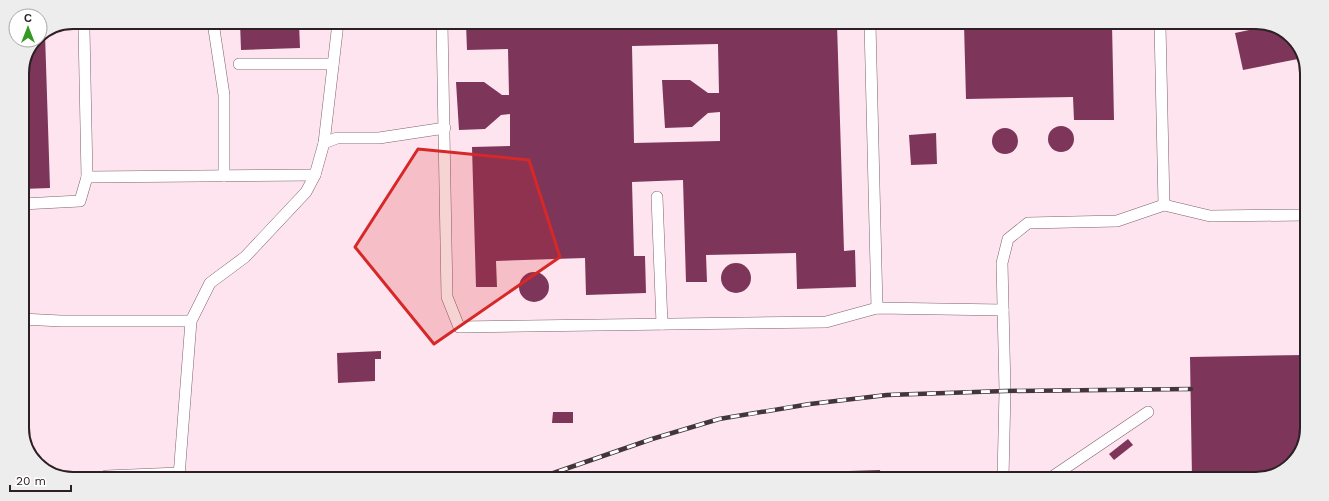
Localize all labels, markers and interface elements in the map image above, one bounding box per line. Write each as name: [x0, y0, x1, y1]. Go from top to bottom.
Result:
north arrow: [8, 8, 48, 48]
text: С: [24, 12, 32, 25]
scale bar: [10, 467, 71, 493]
text: 20 m: [16, 474, 46, 488]

